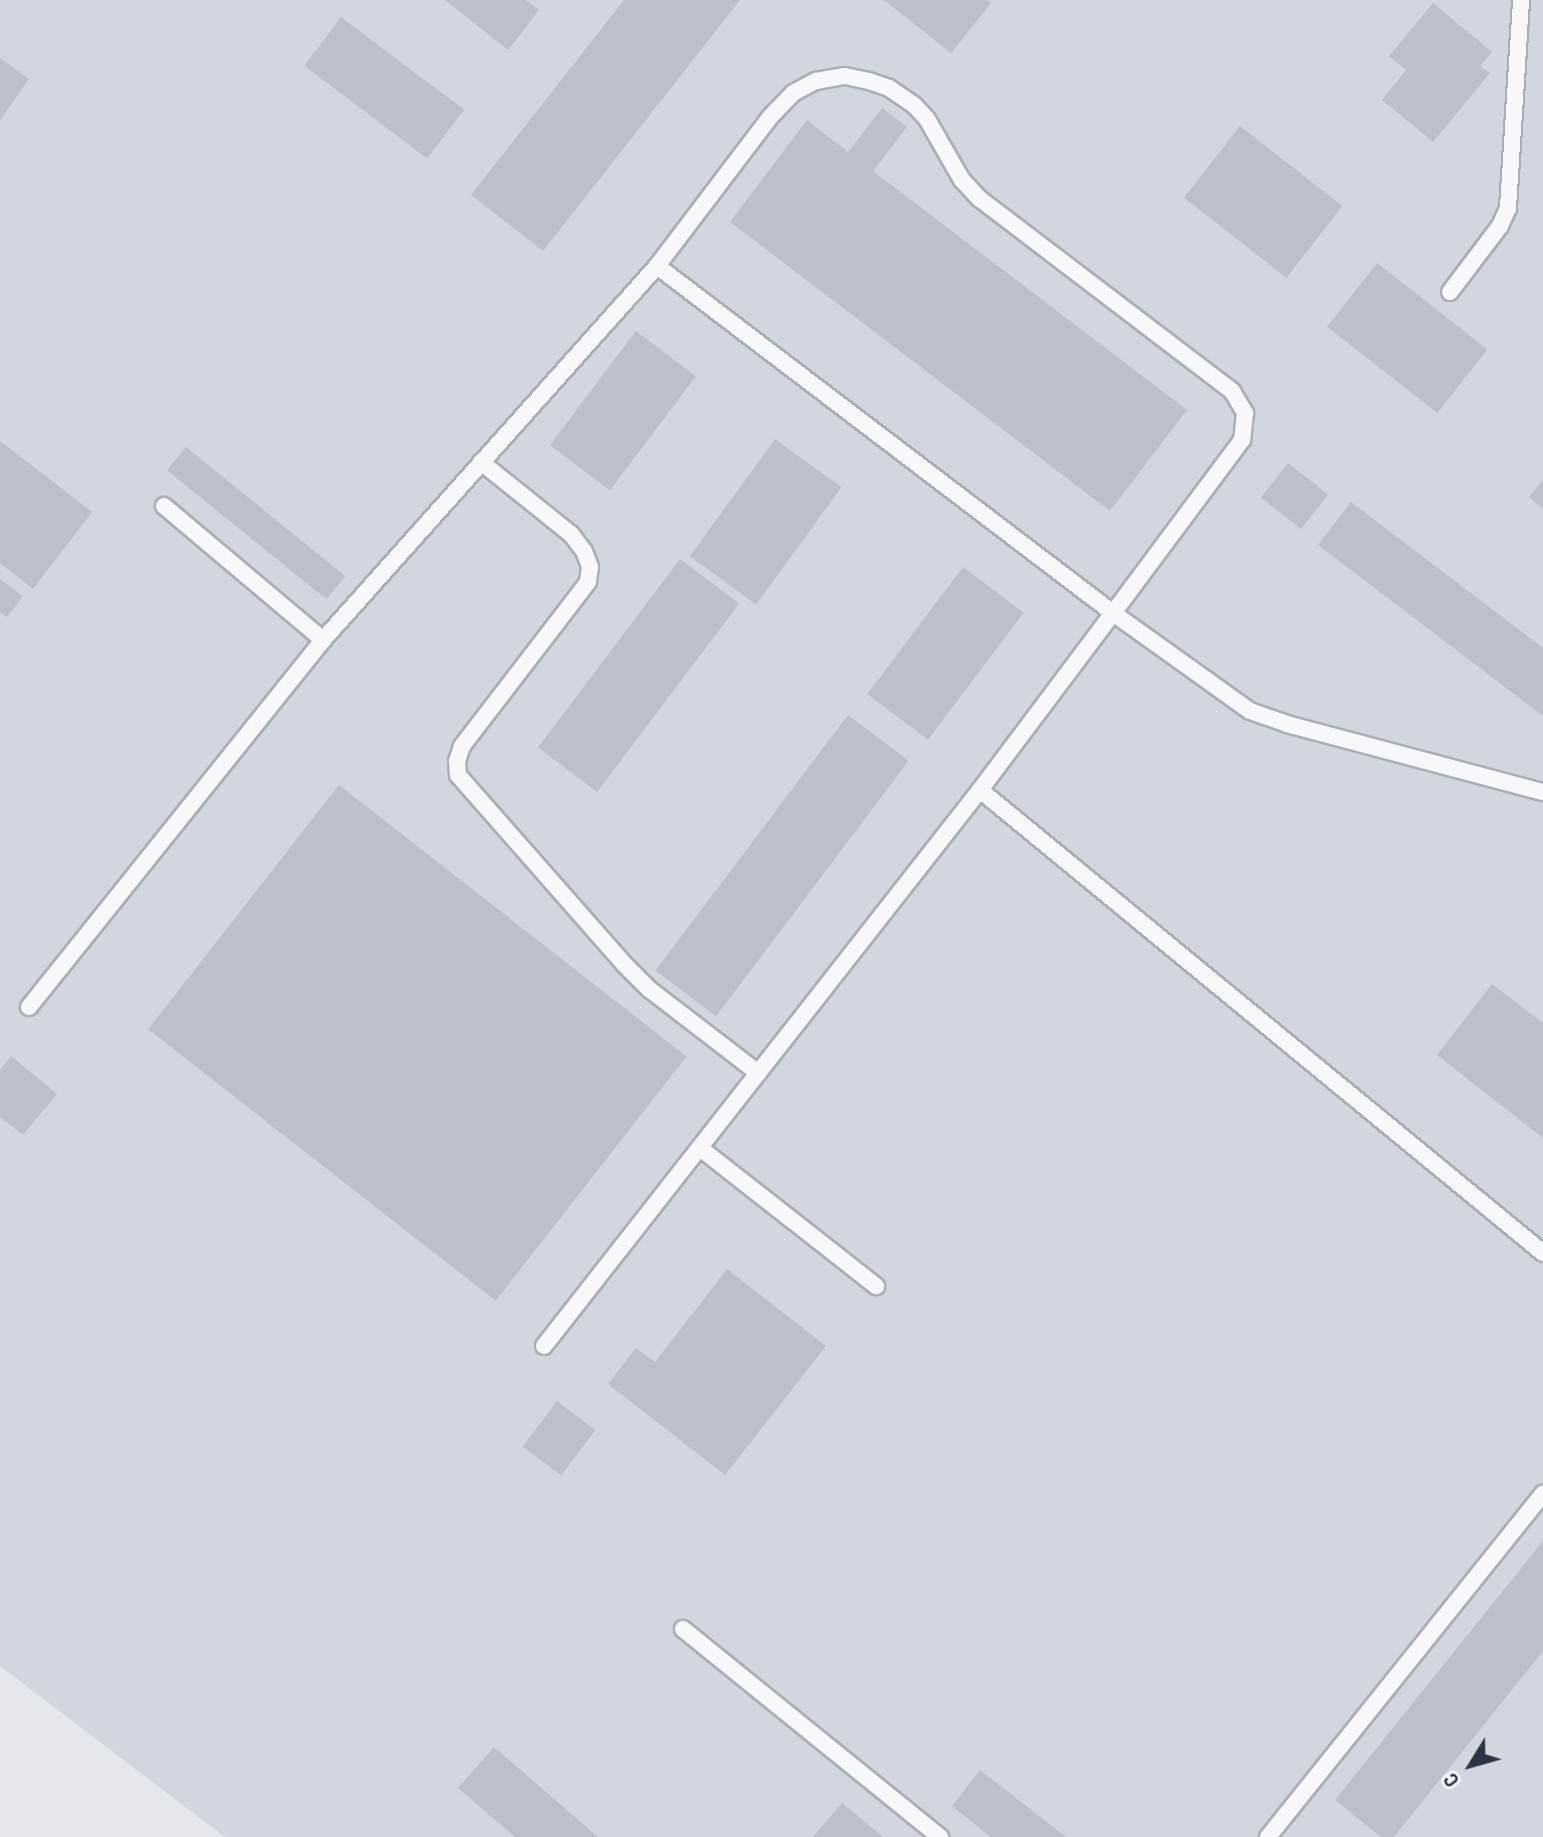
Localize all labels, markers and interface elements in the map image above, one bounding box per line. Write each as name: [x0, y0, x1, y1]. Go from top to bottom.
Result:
north arrow: [1431, 1725, 1511, 1805]
text: С: [1437, 1767, 1466, 1792]

